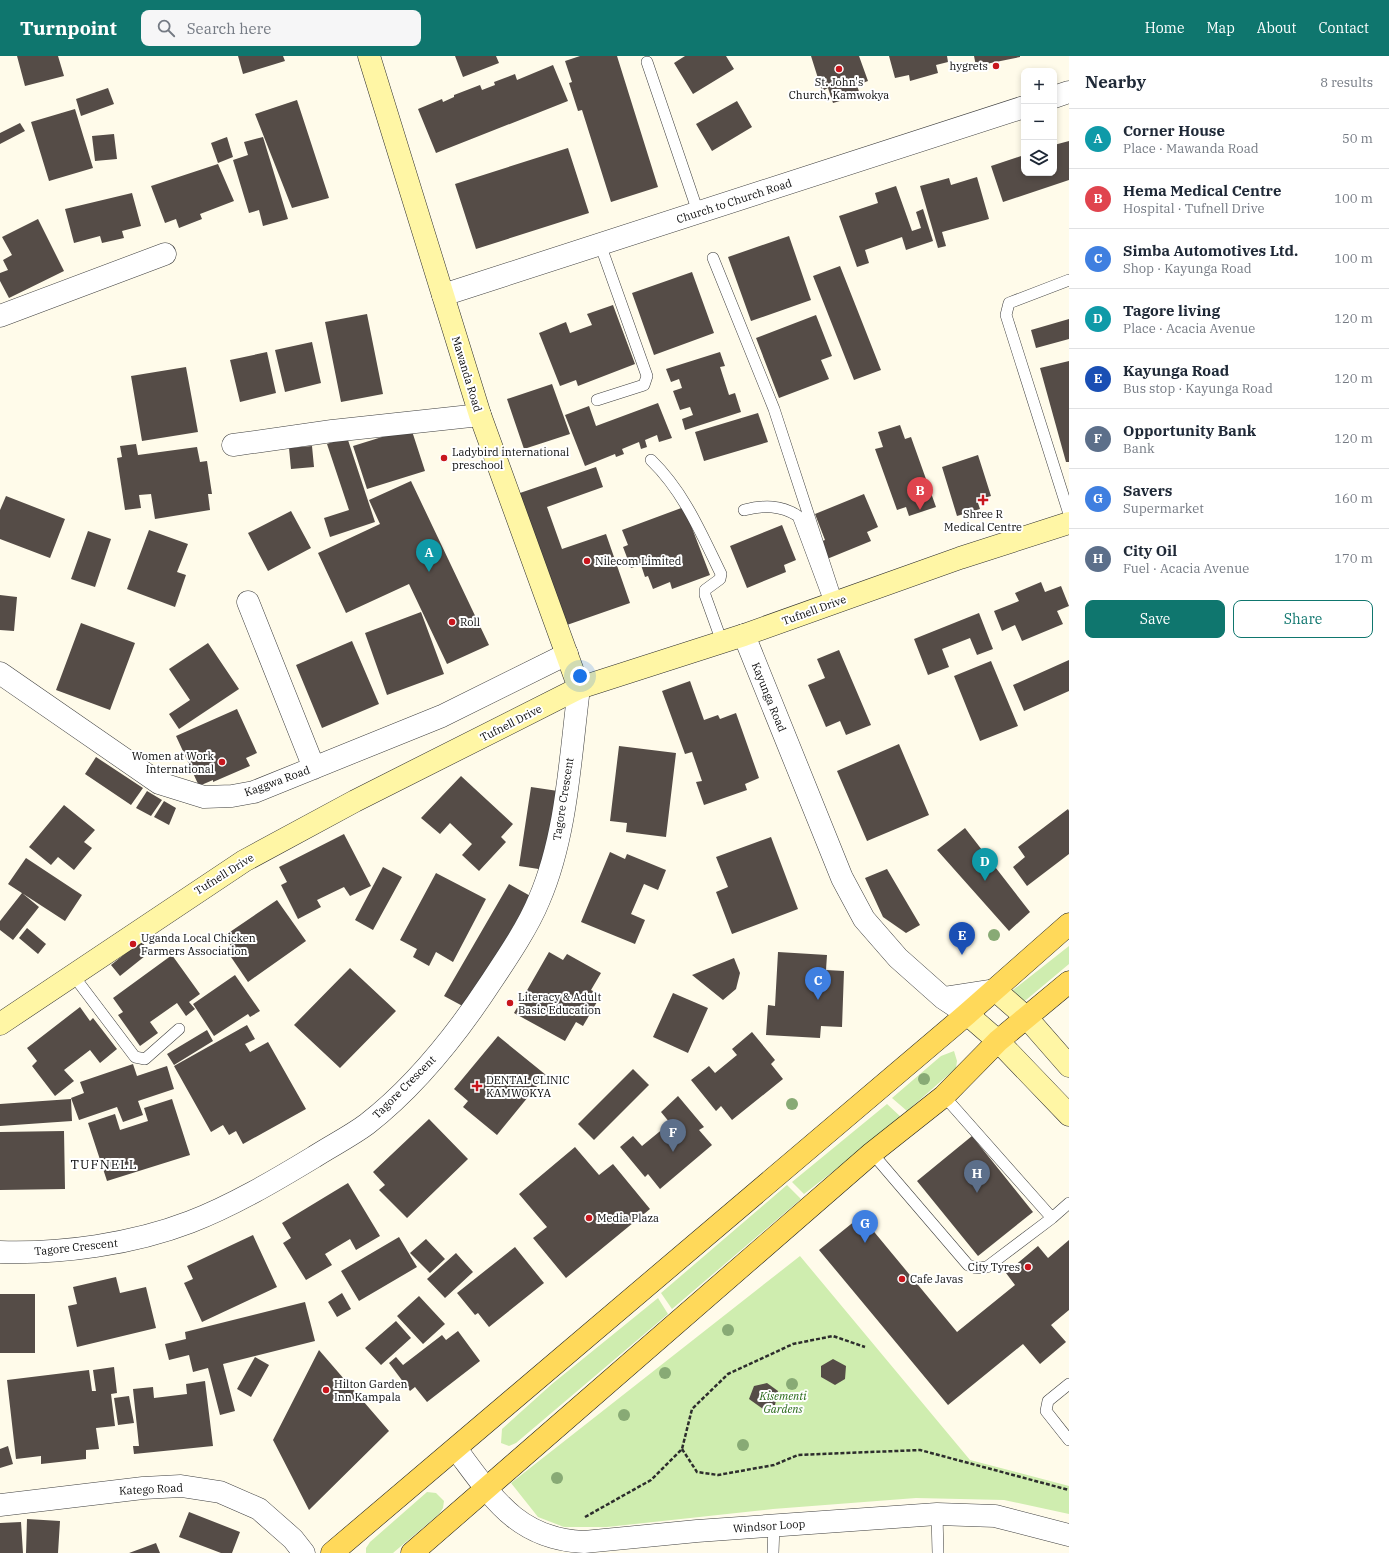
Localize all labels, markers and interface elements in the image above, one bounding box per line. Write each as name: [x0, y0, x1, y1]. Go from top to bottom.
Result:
search box: [141, 10, 421, 46]
text: Turnpoint: [20, 16, 117, 40]
icon: search: [155, 17, 177, 39]
text: Search here: [187, 19, 271, 38]
text: Home: [1145, 19, 1184, 37]
text: Map: [1206, 19, 1235, 37]
text: About: [1257, 19, 1296, 37]
text: Contact: [1318, 19, 1369, 37]
place label: hygrets: [950, 59, 988, 73]
marker: hygrets: [991, 61, 1001, 71]
marker: St. John's Church, Kamwokya: [834, 64, 844, 74]
map controls: [1021, 68, 1057, 176]
button: +: [1021, 68, 1057, 104]
text: Nearby: [1085, 71, 1146, 93]
text: 8 results: [1320, 74, 1373, 91]
place label: St. John's Church, Kamwokya: [789, 75, 889, 102]
button: −: [1021, 104, 1057, 140]
text: Corner House: [1123, 121, 1225, 140]
text: A: [1093, 130, 1103, 147]
text: 50 m: [1342, 130, 1373, 147]
button: layers: [1021, 140, 1057, 176]
text: Place · Mawanda Road: [1123, 140, 1259, 157]
street label: Church to Church Road: [675, 176, 794, 226]
text: Hema Medical Centre: [1123, 181, 1281, 200]
text: B: [1093, 190, 1103, 207]
text: 100 m: [1334, 190, 1373, 207]
text: Hospital · Tufnell Drive: [1123, 200, 1264, 217]
text: Simba Automotives Ltd.: [1123, 241, 1298, 260]
text: C: [1094, 250, 1102, 267]
text: 100 m: [1334, 250, 1373, 267]
text: Shop · Kayunga Road: [1123, 260, 1252, 277]
text: Tagore living: [1123, 301, 1220, 320]
text: D: [1093, 310, 1103, 327]
text: 120 m: [1334, 310, 1373, 327]
text: Place · Acacia Avenue: [1123, 320, 1255, 337]
street label: Mawanda Road: [449, 334, 485, 414]
text: Kayunga Road: [1123, 361, 1229, 380]
text: E: [1094, 370, 1102, 387]
text: 120 m: [1334, 370, 1373, 387]
text: Bus stop · Kayunga Road: [1123, 380, 1273, 397]
text: Opportunity Bank: [1123, 421, 1256, 440]
text: F: [1094, 430, 1102, 447]
text: 120 m: [1334, 430, 1373, 447]
text: Bank: [1123, 440, 1155, 457]
place label: Ladybird international preschool: [452, 445, 569, 472]
marker: Ladybird international preschool: [439, 453, 449, 463]
pin: B: [907, 477, 933, 510]
text: Savers: [1123, 481, 1172, 500]
text: G: [1093, 490, 1103, 507]
text: 160 m: [1334, 490, 1373, 507]
marker: Shree R Medical Centre: [977, 494, 989, 506]
text: Supermarket: [1123, 500, 1204, 517]
place label: Shree R Medical Centre: [944, 507, 1022, 534]
pin: A: [416, 539, 442, 572]
text: City Oil: [1123, 541, 1177, 560]
text: H: [1093, 550, 1103, 567]
text: 170 m: [1334, 550, 1373, 567]
place label: Nilecom Limited: [595, 554, 682, 568]
marker: Nilecom Limited: [582, 556, 592, 566]
text: Fuel · Acacia Avenue: [1123, 560, 1249, 577]
street label: Tufnell Drive: [780, 592, 848, 628]
button: Save: [1085, 600, 1225, 638]
button: Share: [1233, 600, 1373, 638]
place label: Roll: [460, 615, 480, 629]
marker: Roll: [447, 617, 457, 627]
street label: Kayunga Road: [749, 660, 789, 734]
your location: [570, 666, 590, 686]
street label: Tufnell Drive: [478, 701, 544, 745]
place label: Women at Work International: [132, 749, 215, 776]
marker: Women at Work International: [217, 757, 227, 767]
street label: Tagore Crescent: [550, 757, 576, 841]
street label: Kaggwa Road: [242, 763, 312, 799]
pin: D: [972, 848, 998, 881]
street label: Tufnell Drive: [192, 850, 256, 898]
pin: E: [949, 922, 975, 955]
place label: Uganda Local Chicken Farmers Association: [141, 931, 256, 958]
marker: Uganda Local Chicken Farmers Association: [128, 939, 138, 949]
pin: C: [805, 967, 831, 1000]
place label: Literacy & Adult Basic Education: [518, 990, 601, 1017]
marker: Literacy & Adult Basic Education: [505, 998, 515, 1008]
street label: Tagore Crescent: [369, 1052, 439, 1122]
place label: DENTAL CLINIC KAMWOKYA: [486, 1073, 570, 1100]
marker: DENTAL CLINIC KAMWOKYA: [471, 1080, 483, 1092]
pin: F: [660, 1119, 686, 1152]
district label: TUFNELL: [70, 1156, 138, 1173]
pin: H: [964, 1160, 990, 1193]
pin: G: [852, 1210, 878, 1243]
place label: Media Plaza: [597, 1211, 659, 1225]
marker: Media Plaza: [584, 1213, 594, 1223]
street label: Tagore Crescent: [34, 1236, 118, 1258]
place label: City Tyres: [968, 1260, 1020, 1274]
marker: City Tyres: [1023, 1262, 1033, 1272]
place label: Cafe Javas: [910, 1272, 963, 1286]
marker: Cafe Javas: [897, 1274, 907, 1284]
place label: Hilton Garden Inn Kampala: [334, 1377, 408, 1404]
marker: Hilton Garden Inn Kampala: [321, 1385, 331, 1395]
park label: Kisementi Gardens: [758, 1389, 807, 1416]
street label: Katego Road: [119, 1480, 184, 1498]
street label: Windsor Loop: [732, 1516, 806, 1536]

